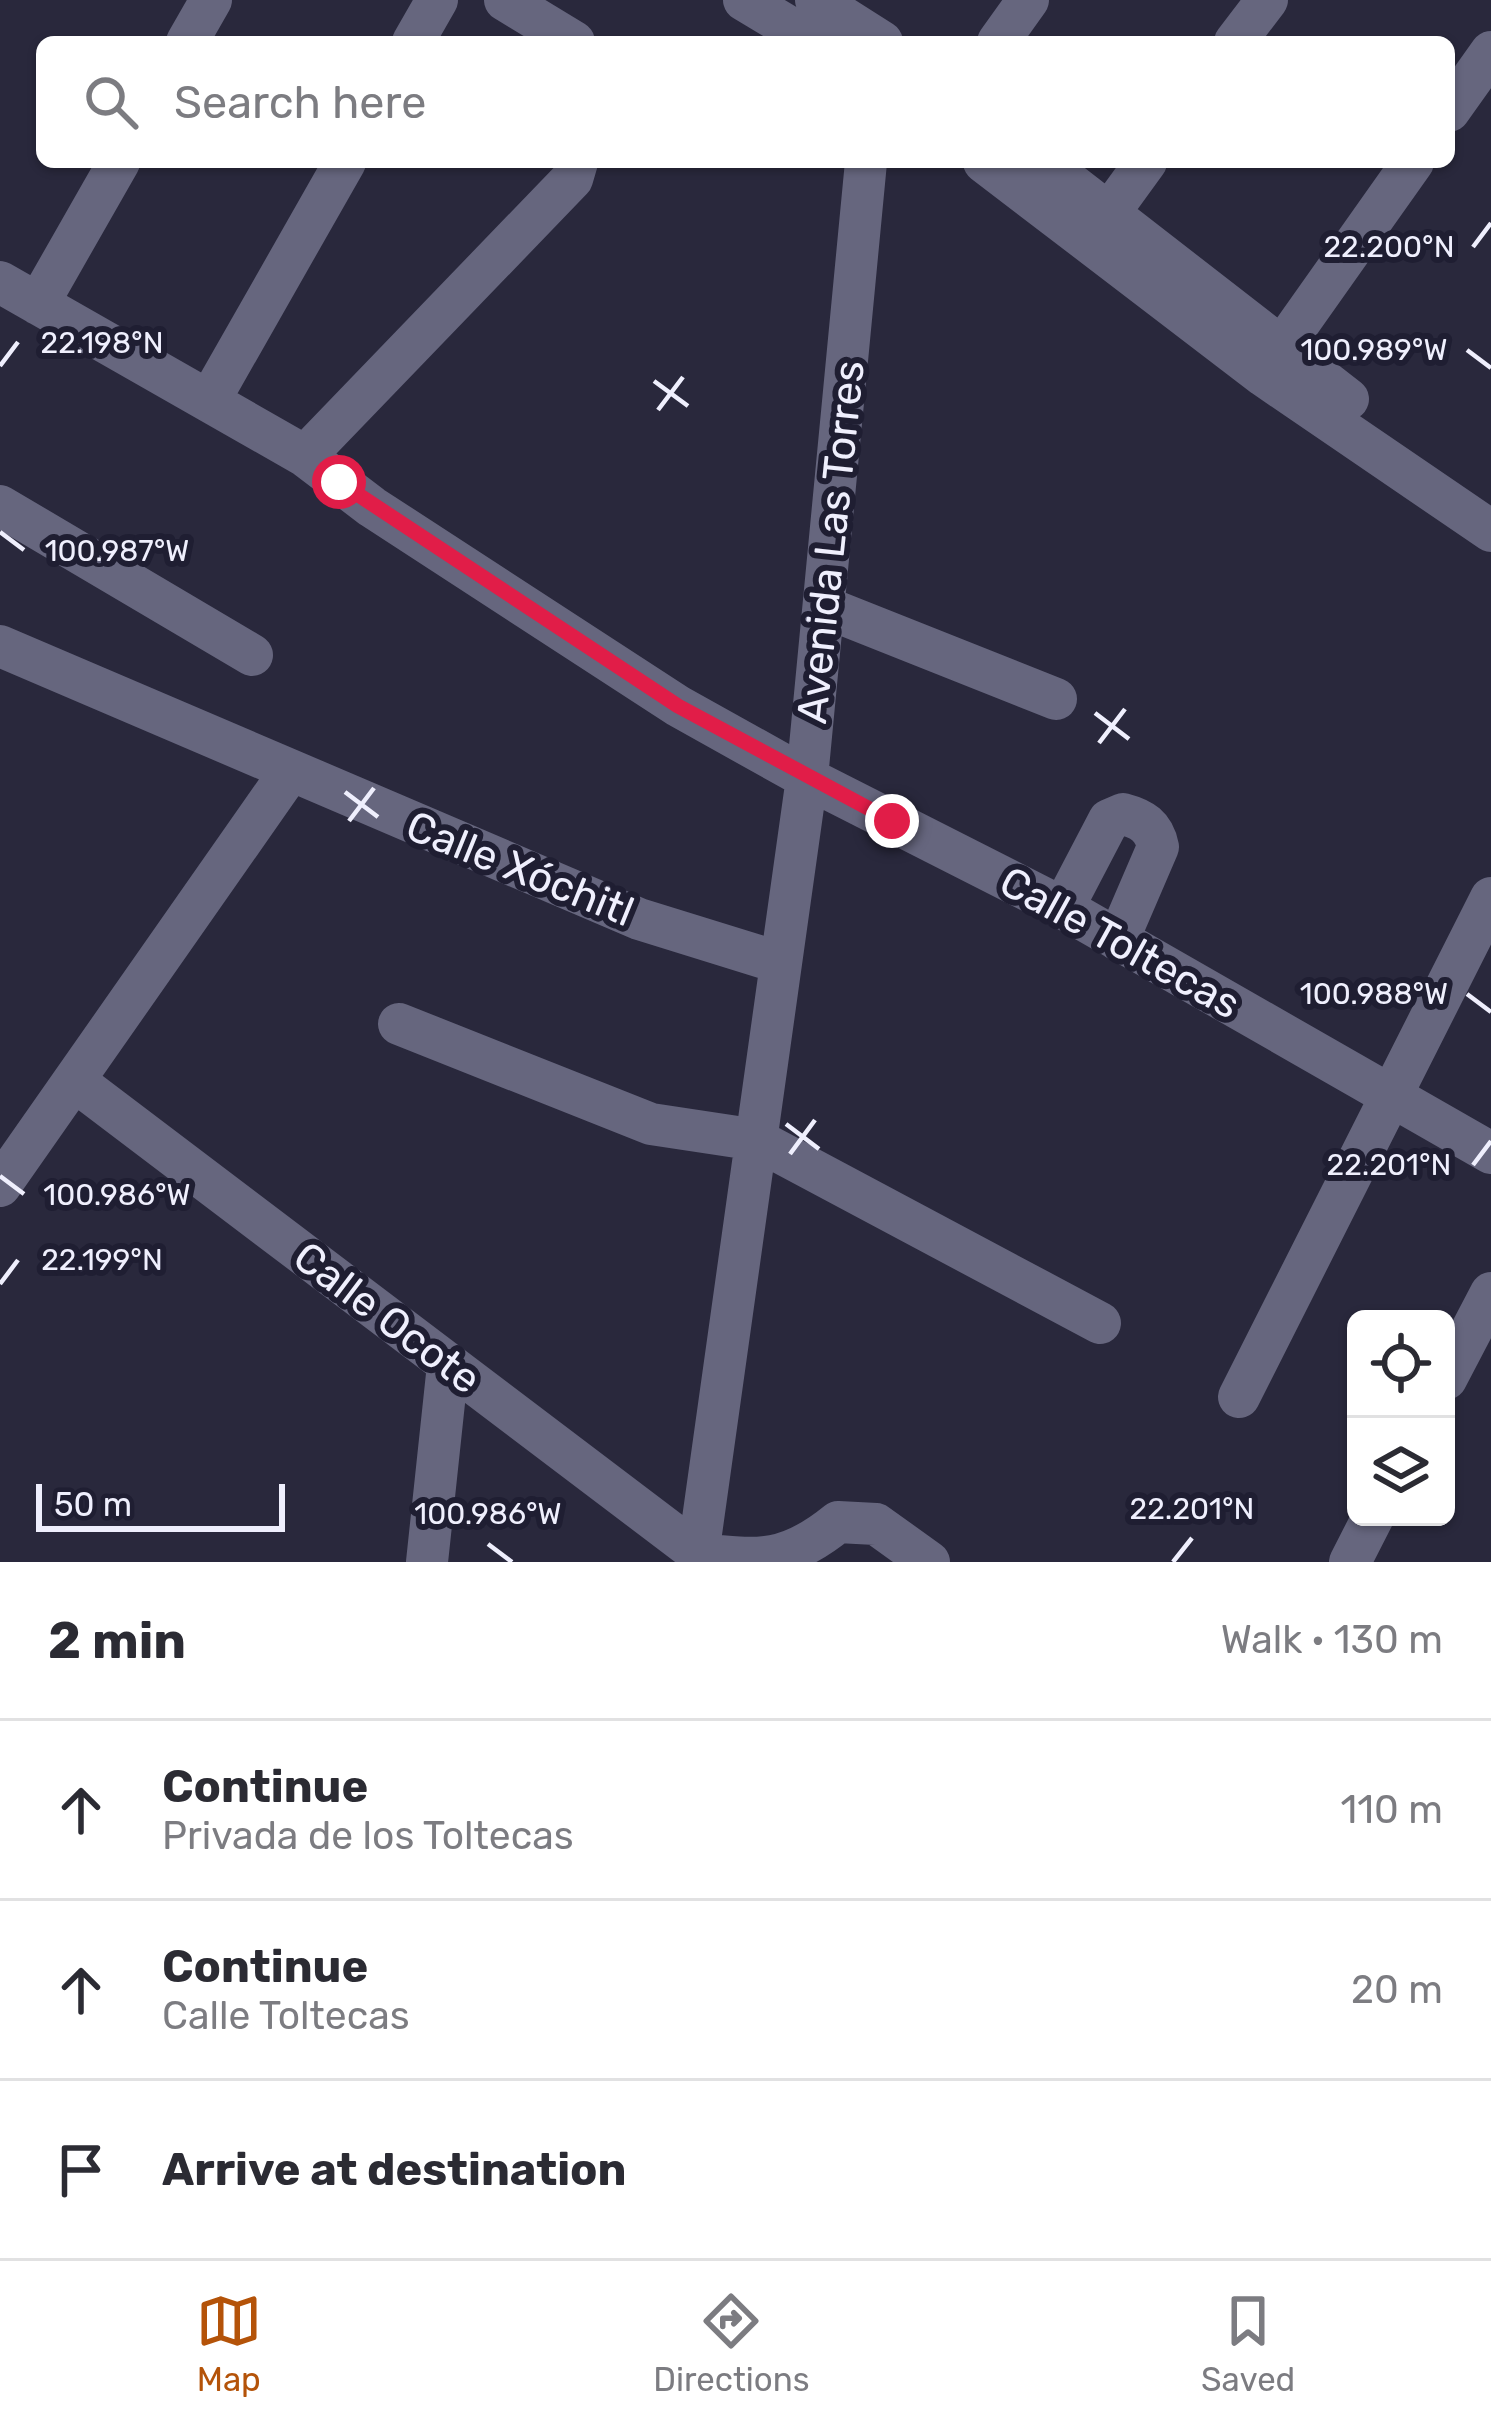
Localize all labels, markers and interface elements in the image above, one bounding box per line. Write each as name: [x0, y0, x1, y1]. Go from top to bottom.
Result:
search box: [36, 36, 1455, 168]
icon: search: [78, 69, 144, 135]
text: Search here: [174, 76, 426, 129]
text: 22.200°N: [1324, 229, 1454, 265]
text: 22.198°N: [41, 325, 163, 361]
text: 100.989°W: [1300, 332, 1448, 368]
street label: Avenida Las Torres: [787, 358, 875, 726]
route start: [312, 455, 366, 509]
text: 100.987°W: [45, 533, 189, 569]
route end: [865, 794, 919, 848]
street label: Calle Xóchitl: [399, 801, 641, 937]
street label: Calle Toltecas: [991, 856, 1249, 1030]
text: 100.988°W: [1300, 976, 1448, 1012]
text: 22.201°N: [1327, 1147, 1451, 1183]
text: 100.986°W: [43, 1177, 191, 1213]
street label: Calle Ocote: [284, 1232, 490, 1404]
text: 22.199°N: [41, 1242, 163, 1278]
map controls: [1347, 1310, 1455, 1526]
button: locate: [1347, 1310, 1455, 1418]
button: layers: [1347, 1418, 1455, 1526]
scale bar: [36, 1478, 285, 1531]
text: 50 m: [54, 1485, 132, 1524]
text: 22.201°N: [1130, 1491, 1254, 1527]
text: 100.986°W: [414, 1496, 562, 1532]
text: 2 min: [48, 1610, 186, 1671]
text: Walk · 130 m: [1221, 1617, 1443, 1663]
text: Continue: [162, 1760, 368, 1813]
icon: ahead: [48, 1777, 114, 1843]
text: 110 m: [1341, 1787, 1443, 1833]
text: Privada de los Toltecas: [162, 1813, 574, 1859]
text: Continue: [162, 1940, 368, 1993]
icon: ahead: [48, 1957, 114, 2023]
text: 20 m: [1351, 1967, 1443, 2013]
text: Calle Toltecas: [162, 1993, 410, 2039]
icon: arrive: [48, 2137, 114, 2203]
text: Arrive at destination: [162, 2143, 627, 2196]
tab: Map: [196, 2288, 262, 2399]
tab: Directions: [653, 2288, 810, 2399]
tab: Saved: [1201, 2288, 1295, 2399]

